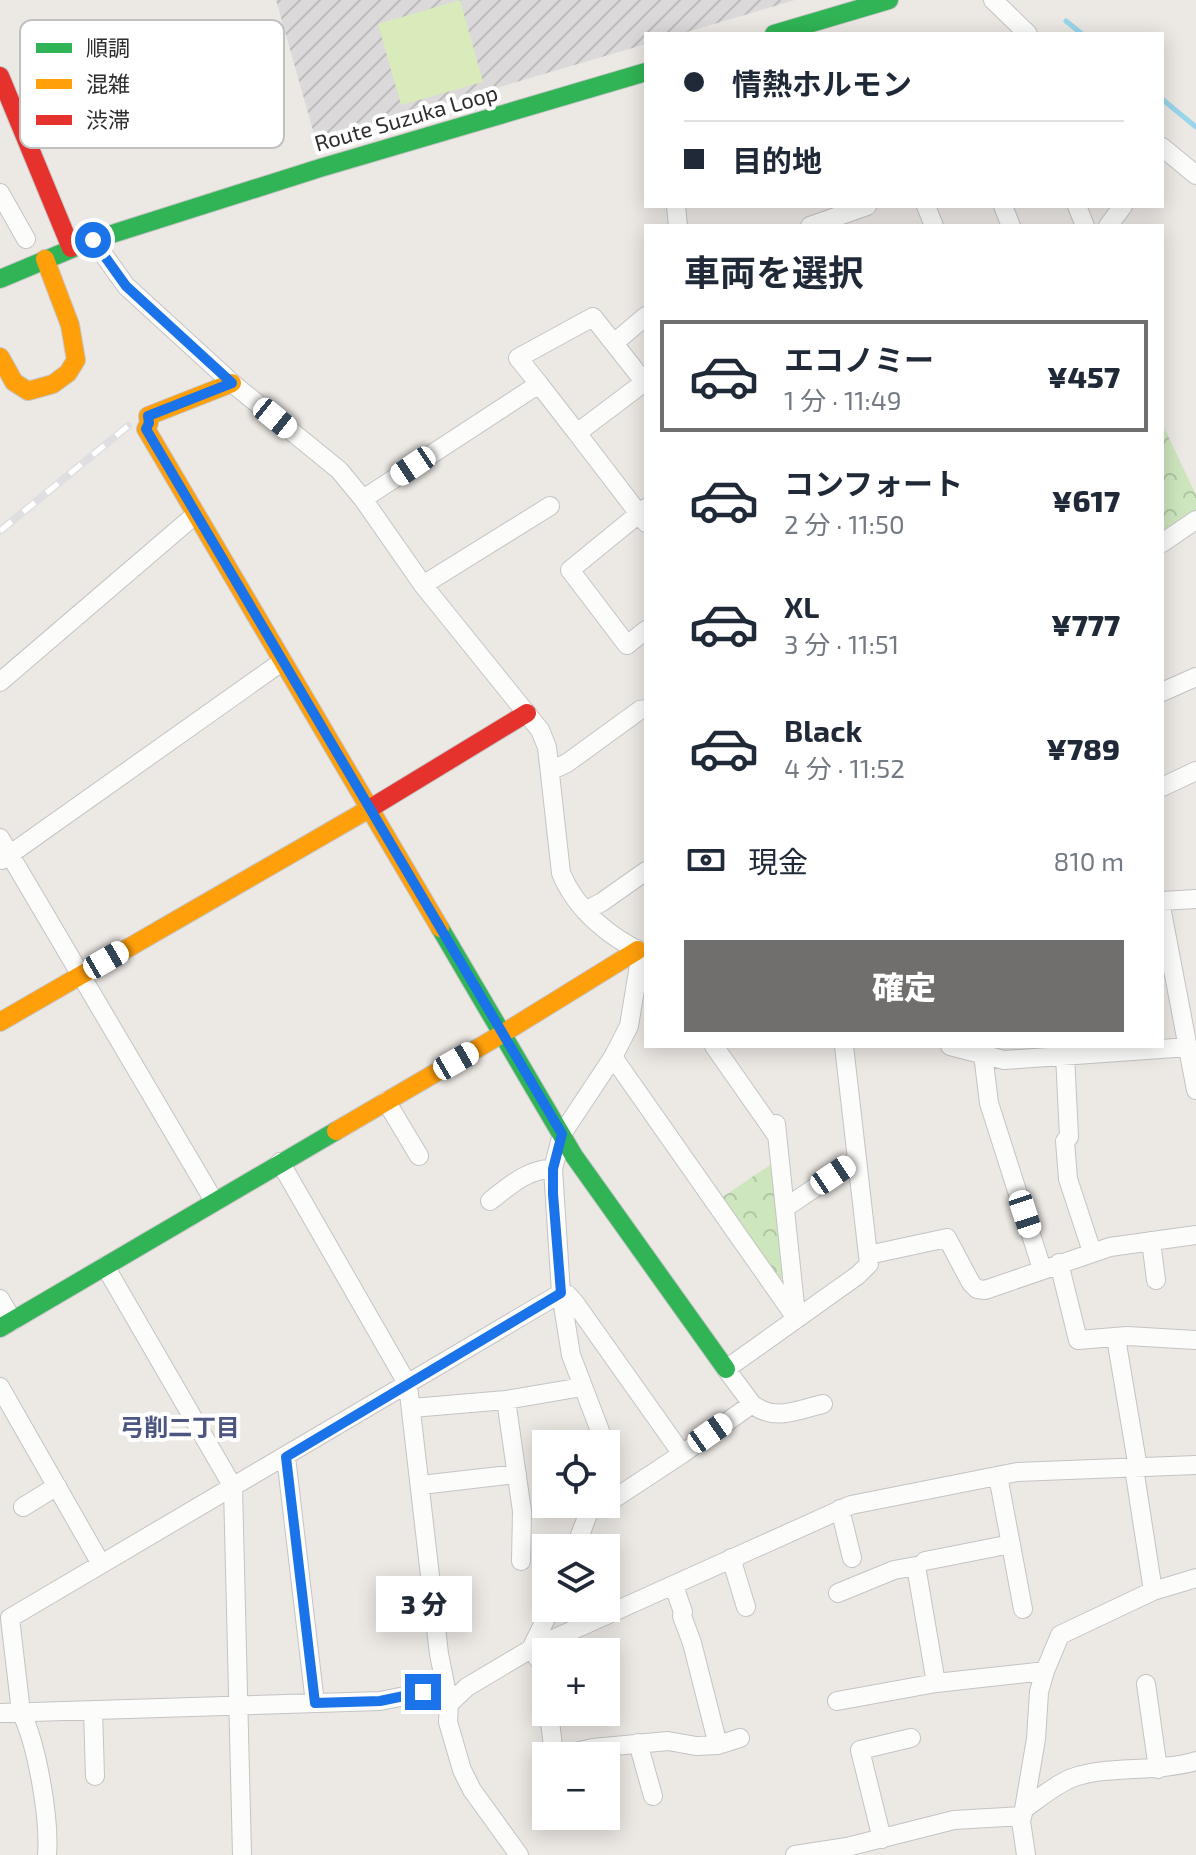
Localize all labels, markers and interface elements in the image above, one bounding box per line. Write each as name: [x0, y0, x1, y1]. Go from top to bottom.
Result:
legend: [20, 20, 284, 148]
text: 順調: [86, 34, 130, 60]
text: 情熱ホルモン: [732, 65, 912, 101]
text: 混雑: [86, 70, 130, 96]
street label: Route Suzuka Loop: [311, 78, 500, 156]
text: 渋滞: [86, 106, 130, 132]
text: 目的地: [732, 142, 822, 178]
route start: [75, 222, 111, 258]
text: 車両を選択: [684, 250, 864, 293]
icon: car: [688, 340, 760, 412]
text: エコノミー: [784, 341, 934, 377]
text: ¥457: [1047, 358, 1120, 394]
text: 1 分 · 11:49: [784, 384, 902, 415]
car: [249, 394, 301, 442]
car: [386, 443, 440, 489]
icon: car: [688, 464, 760, 536]
text: コンフォート: [784, 465, 963, 501]
text: ¥617: [1052, 482, 1120, 518]
text: 2 分 · 11:50: [784, 508, 905, 539]
icon: car: [688, 588, 760, 660]
text: XL: [784, 588, 819, 624]
text: ¥777: [1051, 606, 1120, 642]
text: 3 分 · 11:51: [784, 628, 899, 659]
icon: car: [688, 712, 760, 784]
text: Black: [784, 712, 862, 748]
text: ¥789: [1046, 730, 1120, 766]
text: 4 分 · 11:52: [784, 752, 905, 783]
icon: cash: [684, 838, 728, 882]
text: 現金: [748, 843, 808, 879]
text: 810 m: [1054, 845, 1124, 876]
car: [79, 938, 133, 982]
button: 確定: [684, 940, 1124, 1032]
car: [429, 1039, 483, 1083]
car: [806, 1152, 860, 1198]
car: [1006, 1187, 1044, 1241]
car: [683, 1409, 737, 1457]
district label: 弓削二丁目: [120, 1412, 240, 1441]
map controls: [532, 1430, 620, 1830]
button: locate: [532, 1430, 620, 1518]
button: layers: [532, 1534, 620, 1622]
callout: 3 分: [375, 1576, 471, 1632]
text: 3 分: [401, 1588, 447, 1619]
button: +: [532, 1638, 620, 1726]
route end: [405, 1674, 441, 1710]
button: −: [532, 1742, 620, 1830]

